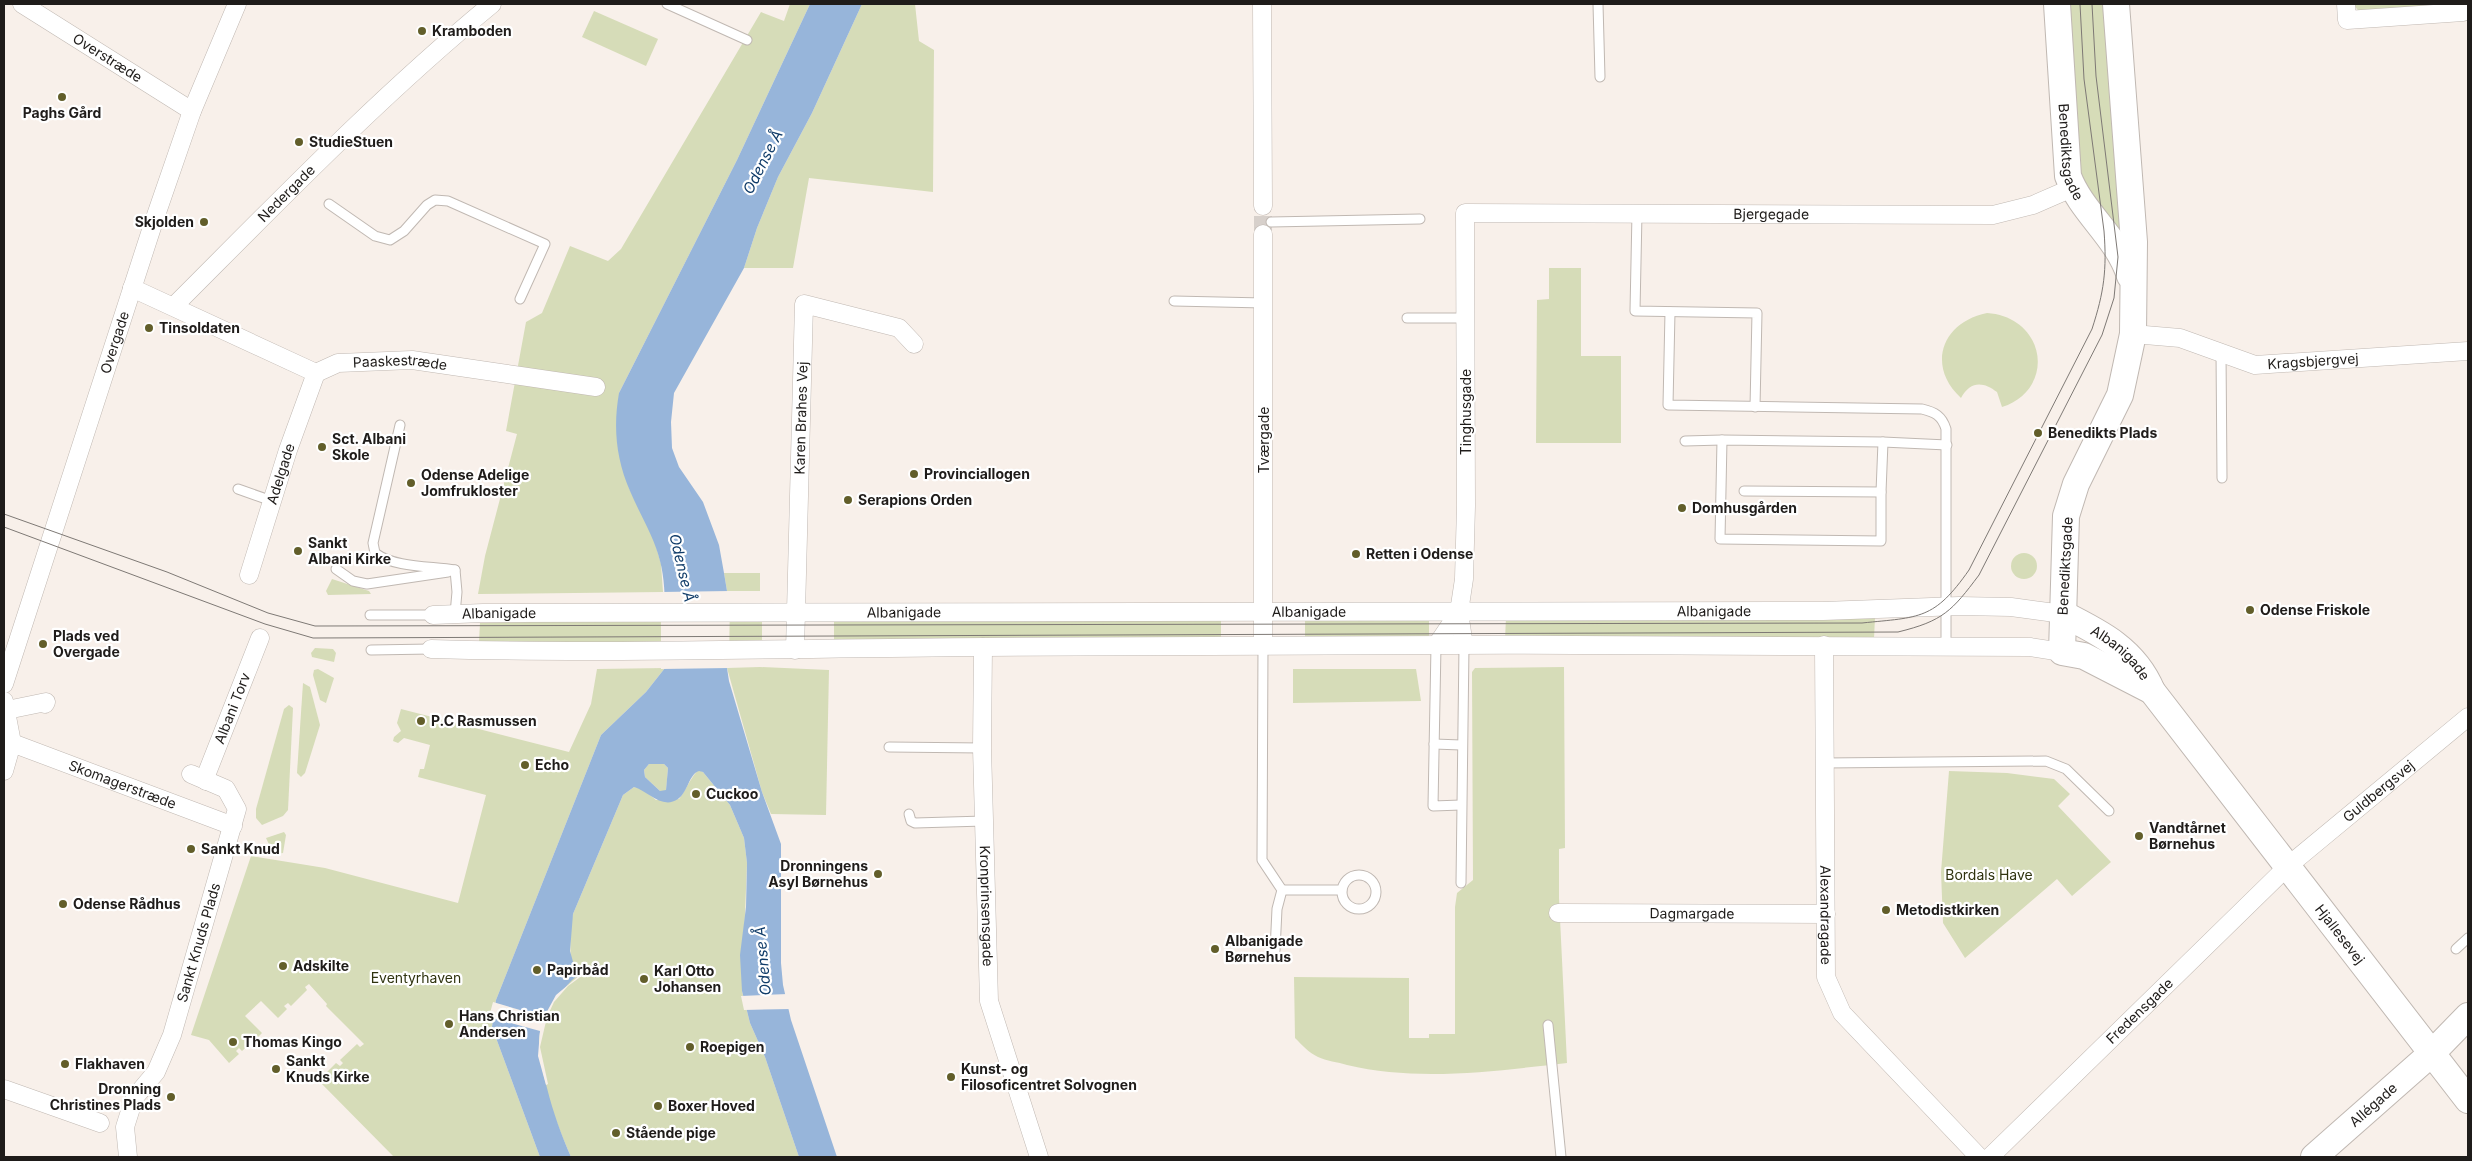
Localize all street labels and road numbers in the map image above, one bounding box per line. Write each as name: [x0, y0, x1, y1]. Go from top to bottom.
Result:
street label: Overstræde: [70, 29, 146, 86]
street label: Benediktsgade: [2055, 103, 2088, 203]
street label: Nedergade: [254, 161, 318, 225]
street label: Bjergegade: [1733, 205, 1809, 222]
street label: Overgade: [96, 309, 132, 376]
street label: Kragsbjergvej: [2267, 349, 2359, 372]
street label: Paaskestræde: [353, 351, 448, 373]
street label: Karen Brahes Vej: [791, 361, 811, 475]
street label: Tinghusgade: [1457, 369, 1474, 455]
street label: Tværgade: [1255, 406, 1272, 474]
street label: Adelgade: [263, 441, 298, 506]
street label: Benediktsgade: [2053, 516, 2076, 616]
street label: Albanigade: [1677, 602, 1751, 619]
street label: Albanigade: [867, 603, 941, 620]
street label: Albanigade: [1272, 603, 1346, 620]
street label: Albanigade: [461, 604, 536, 622]
street label: Albanigade: [2088, 621, 2154, 683]
street label: Albani Torv: [210, 670, 254, 746]
street label: Skomagerstræde: [66, 756, 179, 812]
street label: Guldbergsvej: [2339, 756, 2417, 825]
street label: Kronprinsensgade: [977, 845, 997, 967]
street label: Alexandragade: [1817, 865, 1835, 965]
street label: Sankt Knuds Plads: [173, 881, 223, 1004]
street label: Hjallesevej: [2312, 901, 2369, 967]
street label: Dagmargade: [1649, 904, 1735, 922]
street label: Fredensgade: [2102, 974, 2176, 1047]
street label: Allégade: [2346, 1079, 2400, 1130]

